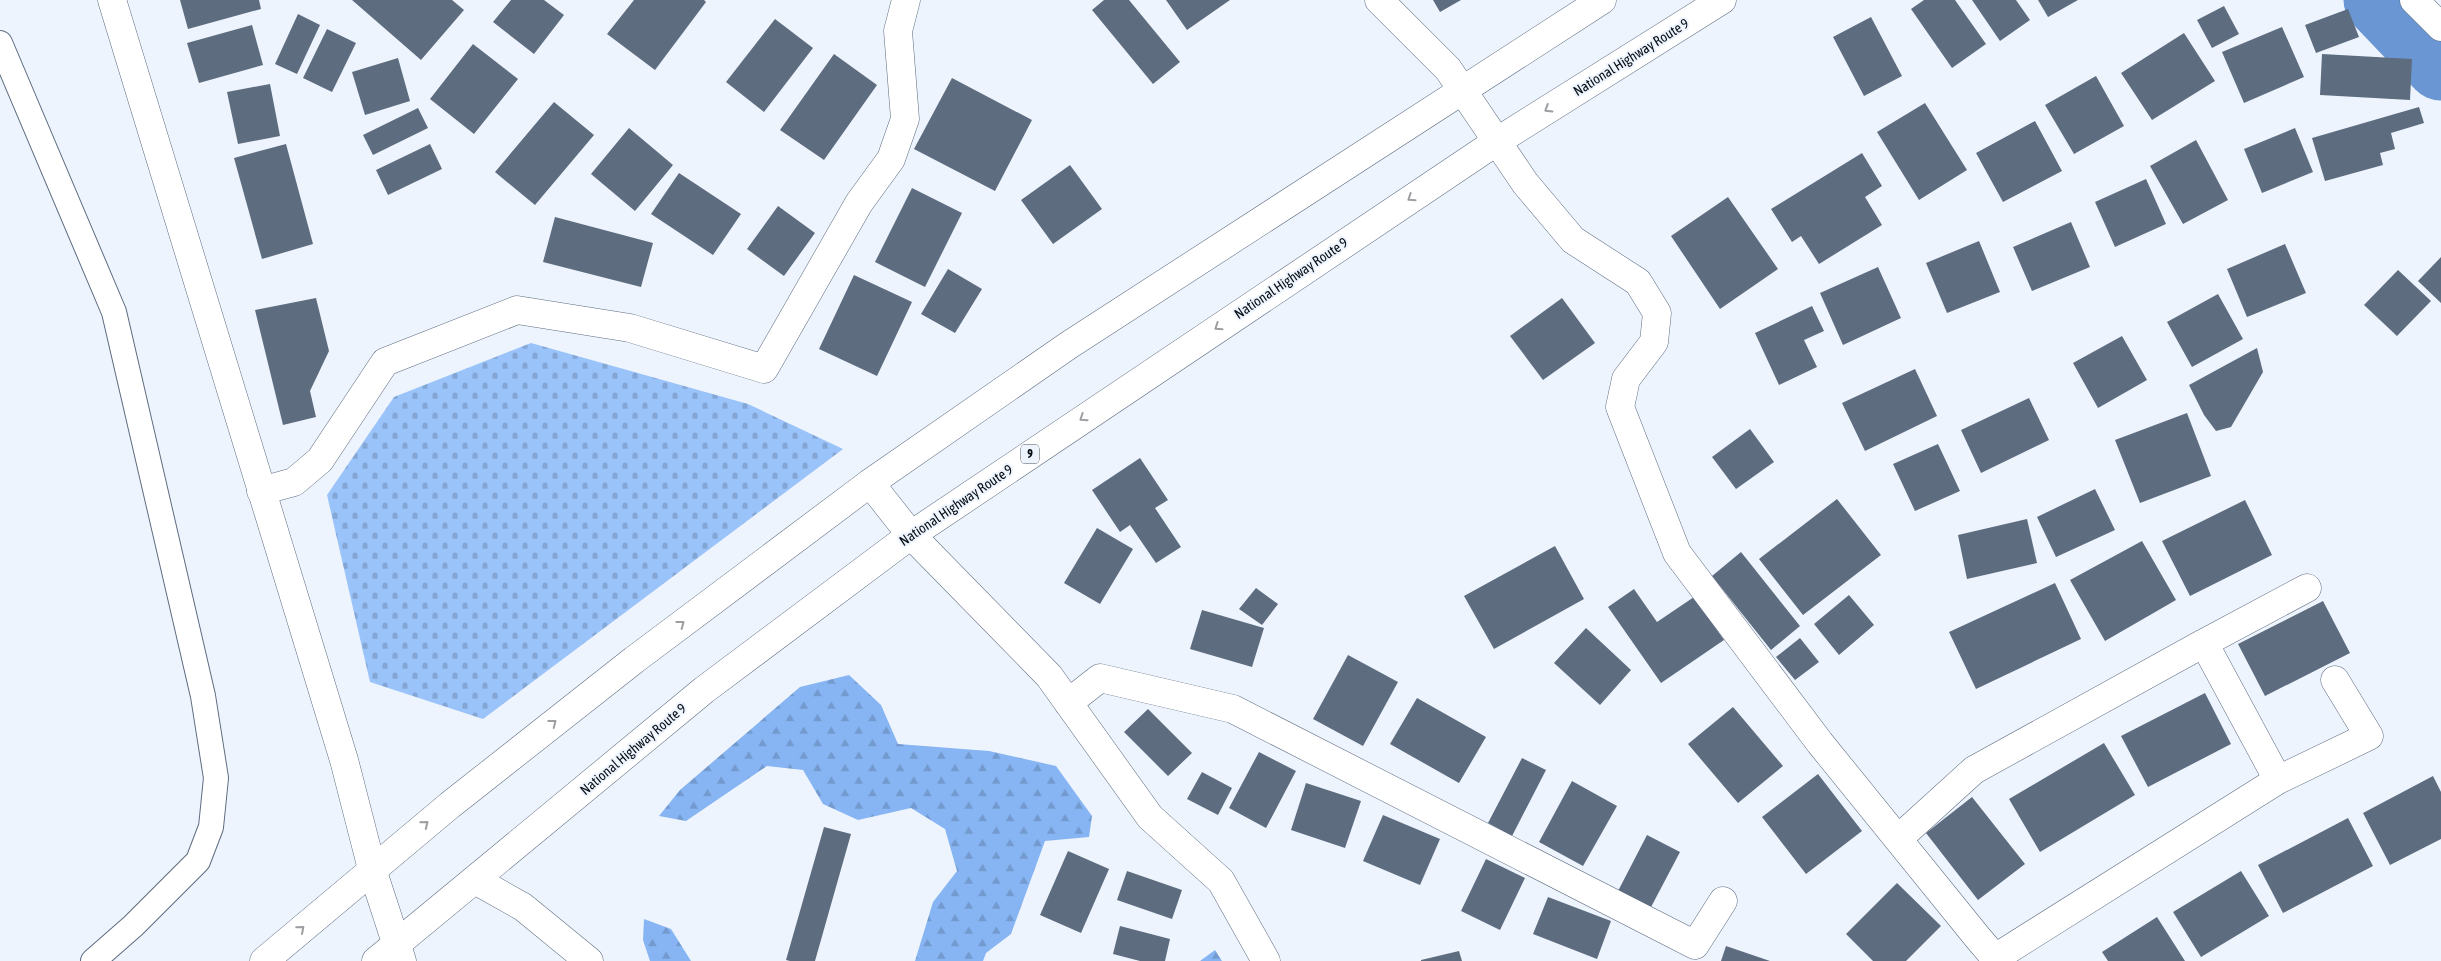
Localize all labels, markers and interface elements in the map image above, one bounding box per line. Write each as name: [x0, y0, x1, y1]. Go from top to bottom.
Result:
street label: National Highway Route 9: [1570, 15, 1692, 99]
one-way arrow: [1544, 103, 1553, 113]
one-way arrow: [1408, 192, 1417, 201]
street label: National Highway Route 9: [1231, 234, 1351, 322]
one-way arrow: [1215, 321, 1224, 331]
one-way arrow: [1080, 412, 1089, 421]
road number: 9: [1021, 444, 1039, 464]
street label: National Highway Route 9: [896, 461, 1016, 549]
one-way arrow: [675, 621, 685, 630]
street label: National Highway Route 9: [577, 700, 689, 798]
one-way arrow: [547, 721, 556, 729]
one-way arrow: [420, 821, 429, 830]
one-way arrow: [296, 926, 305, 935]

